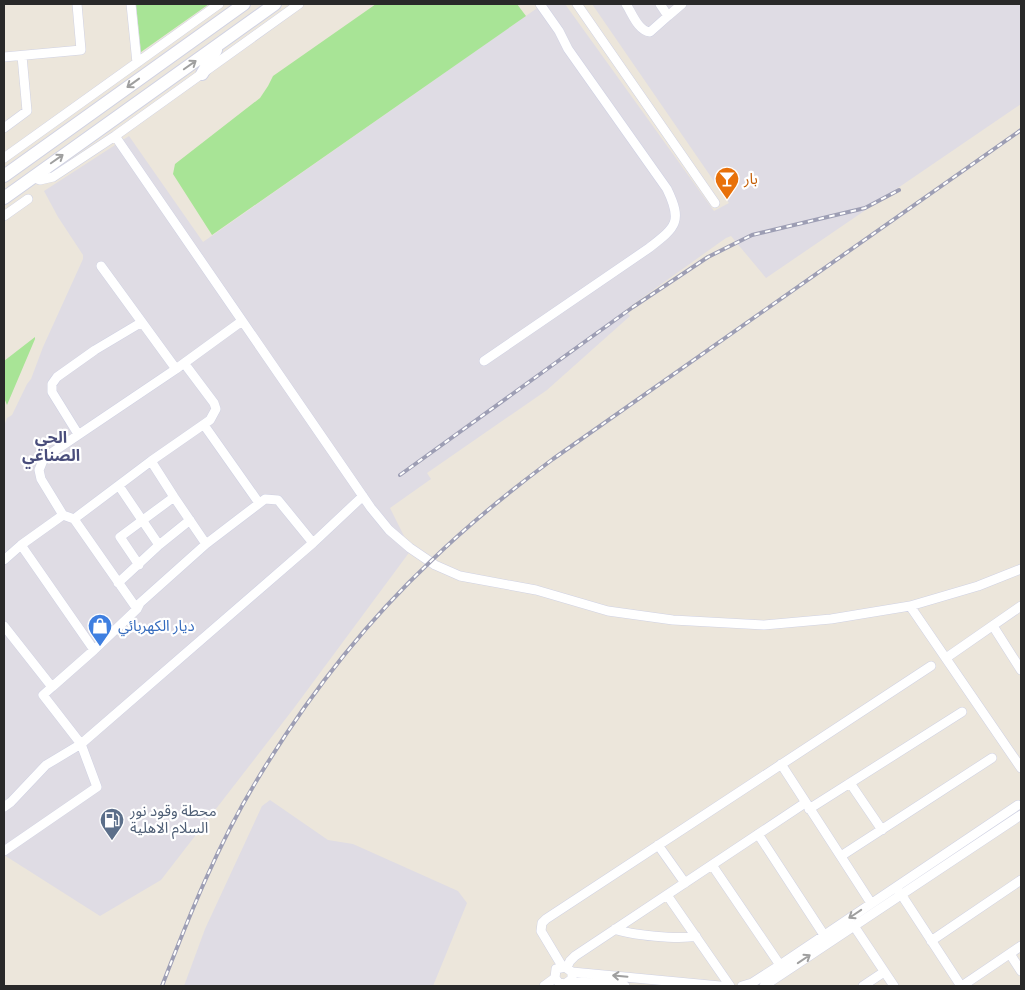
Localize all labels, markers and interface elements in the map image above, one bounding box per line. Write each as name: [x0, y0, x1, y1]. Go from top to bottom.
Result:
one-way arrow: [183, 60, 197, 70]
one-way arrow: [126, 78, 140, 88]
one-way arrow: [50, 154, 64, 164]
bar icon: بار: [714, 166, 740, 200]
place label: بار: [743, 170, 758, 188]
district label: الحي الصناعي: [22, 428, 80, 469]
shop icon: ديار الكهربائي: [87, 613, 113, 647]
place label: ديار الكهربائي: [118, 617, 195, 637]
place label: محطة وقود نور السلام الاهلية: [129, 802, 217, 839]
fuel station icon: محطة وقود نور السلام الاهلية: [99, 807, 125, 841]
one-way arrow: [848, 909, 862, 919]
one-way arrow: [797, 954, 811, 964]
one-way arrow: [612, 972, 628, 981]

